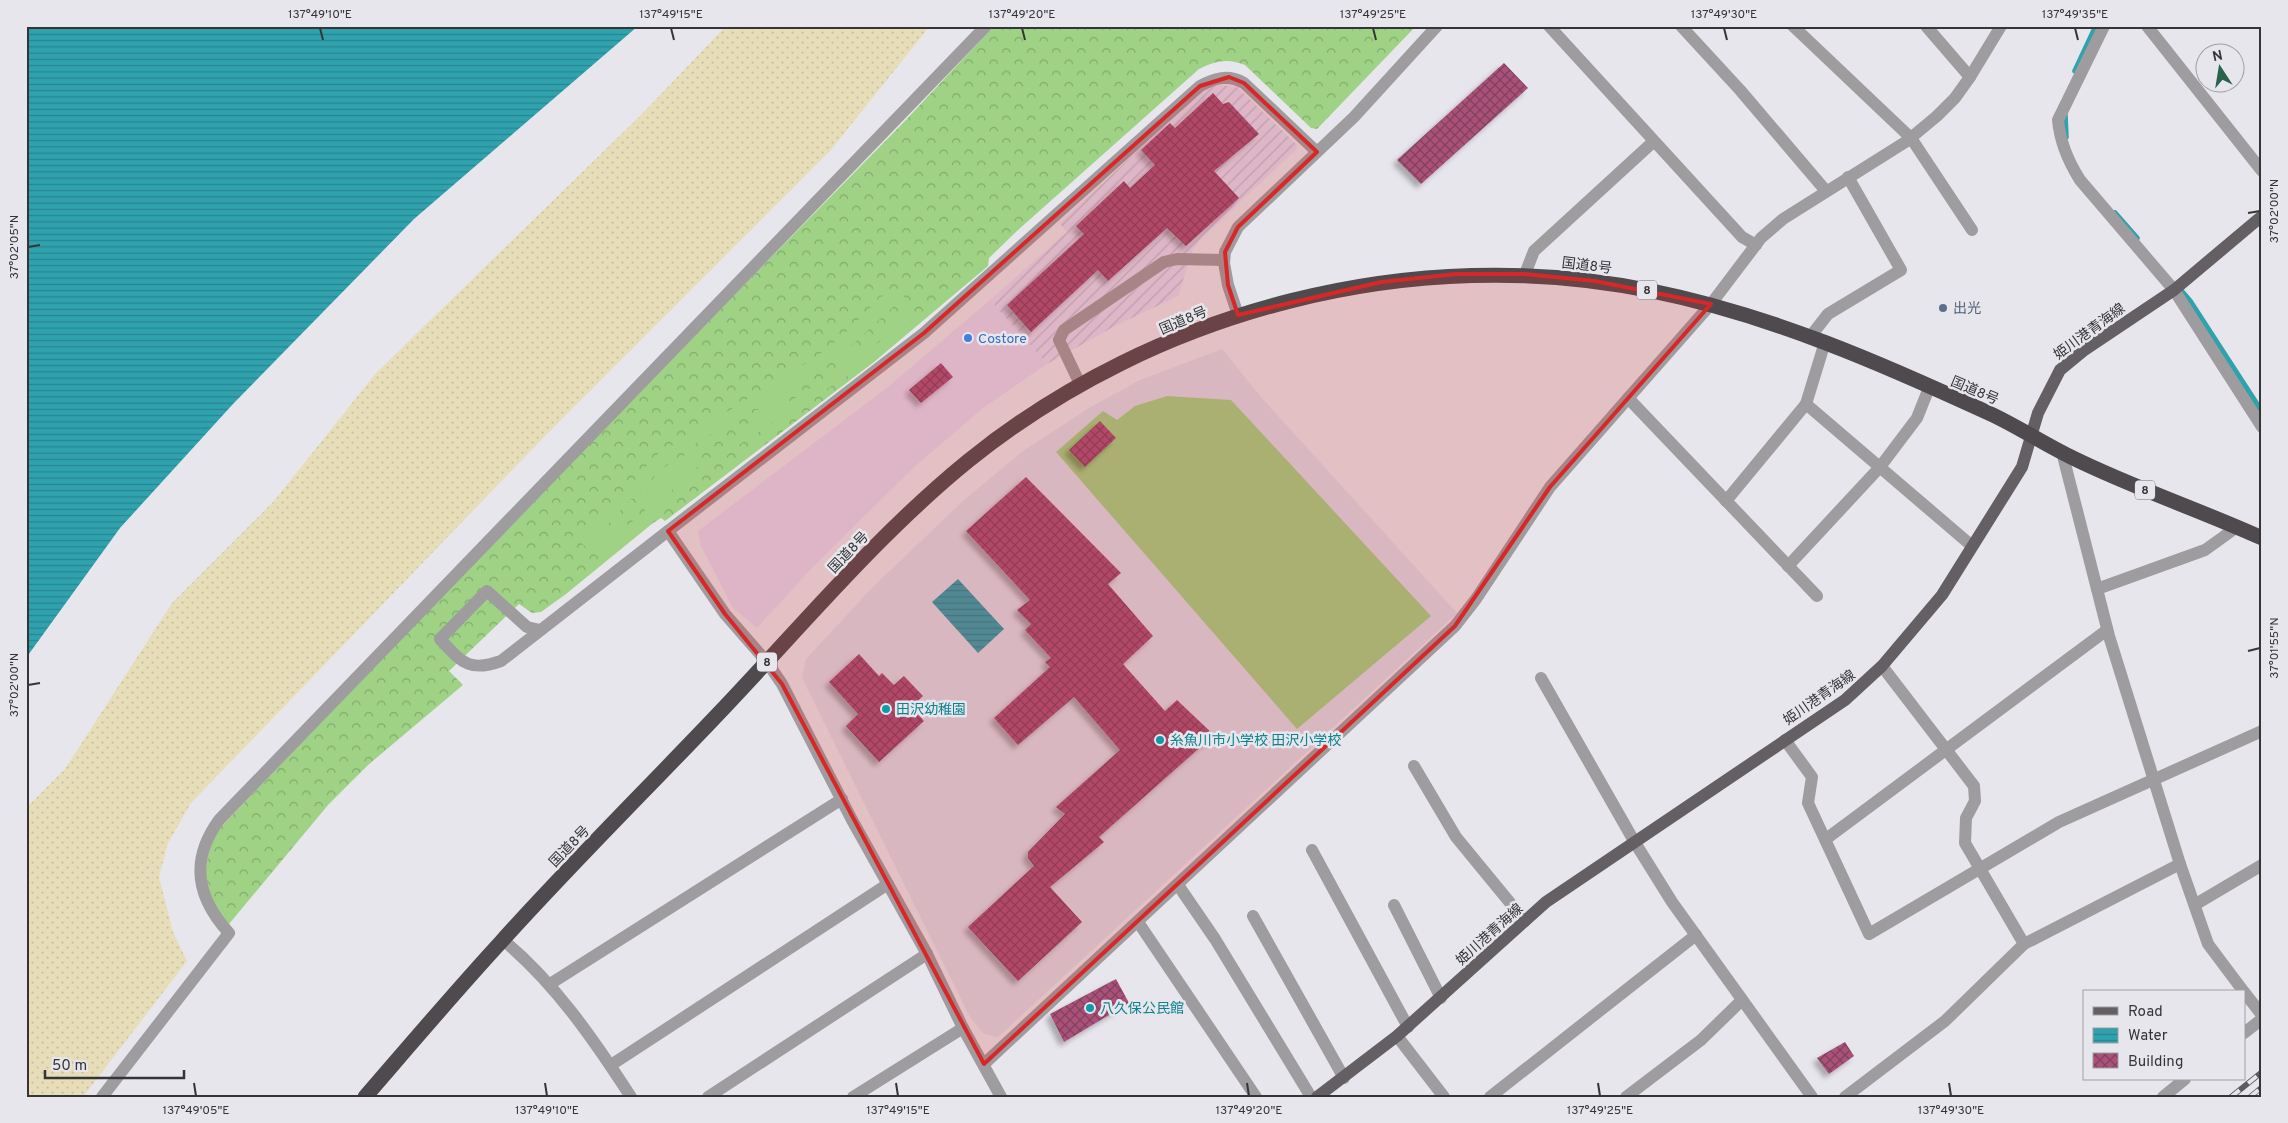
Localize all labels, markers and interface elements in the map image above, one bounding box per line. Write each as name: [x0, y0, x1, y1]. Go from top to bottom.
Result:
text: 137°49'10"E: [288, 7, 352, 23]
text: 137°49'15"E: [639, 7, 703, 23]
text: 137°49'20"E: [989, 7, 1055, 23]
text: 137°49'25"E: [1340, 7, 1406, 23]
text: 137°49'30"E: [1691, 7, 1757, 23]
text: 137°49'35"E: [2042, 7, 2108, 23]
north arrow: [2196, 42, 2246, 92]
text: N: [2211, 47, 2224, 66]
text: 37°02'00"N: [2267, 179, 2283, 243]
text: 37°02'05"N: [7, 215, 23, 279]
street label: 国道8号: [1561, 255, 1613, 278]
road number: 8: [1637, 280, 1657, 300]
place label: 出光: [1953, 301, 1981, 318]
street label: 姫川港青海線: [2051, 301, 2129, 364]
marker: 出光: [1937, 302, 1949, 314]
street label: 国道8号: [1157, 304, 1210, 339]
place label: Costore: [978, 331, 1027, 348]
marker: Costore: [962, 332, 974, 344]
street label: 国道8号: [1948, 374, 2001, 409]
road number: 8: [2135, 480, 2155, 500]
street label: 国道8号: [825, 529, 873, 577]
text: 37°01'55"N: [2267, 617, 2283, 679]
road number: 8: [757, 652, 777, 672]
text: 37°02'00"N: [7, 653, 23, 717]
street label: 姫川港青海線: [1781, 667, 1859, 729]
place label: 田沢幼稚園: [896, 702, 966, 719]
marker: 田沢幼稚園: [880, 703, 892, 715]
place label: 糸魚川市小学校 田沢小学校: [1170, 733, 1341, 750]
marker: 糸魚川市小学校 田沢小学校: [1154, 734, 1166, 746]
street label: 国道8号: [546, 823, 594, 871]
street label: 姫川港青海線: [1453, 901, 1527, 970]
legend: [2083, 990, 2246, 1080]
place label: 八久保公民館: [1100, 1001, 1184, 1018]
marker: 八久保公民館: [1084, 1002, 1096, 1014]
text: Road: [2128, 1003, 2163, 1022]
text: Water: [2128, 1027, 2168, 1046]
scale bar: [45, 1048, 184, 1080]
text: Building: [2128, 1053, 2183, 1072]
text: 50 m: [52, 1057, 87, 1076]
text: 137°49'05"E: [163, 1103, 229, 1119]
text: 137°49'10"E: [515, 1103, 579, 1119]
text: 137°49'15"E: [866, 1103, 930, 1119]
text: 137°49'20"E: [1216, 1103, 1282, 1119]
text: 137°49'25"E: [1567, 1103, 1633, 1119]
text: 137°49'30"E: [1918, 1103, 1984, 1119]

